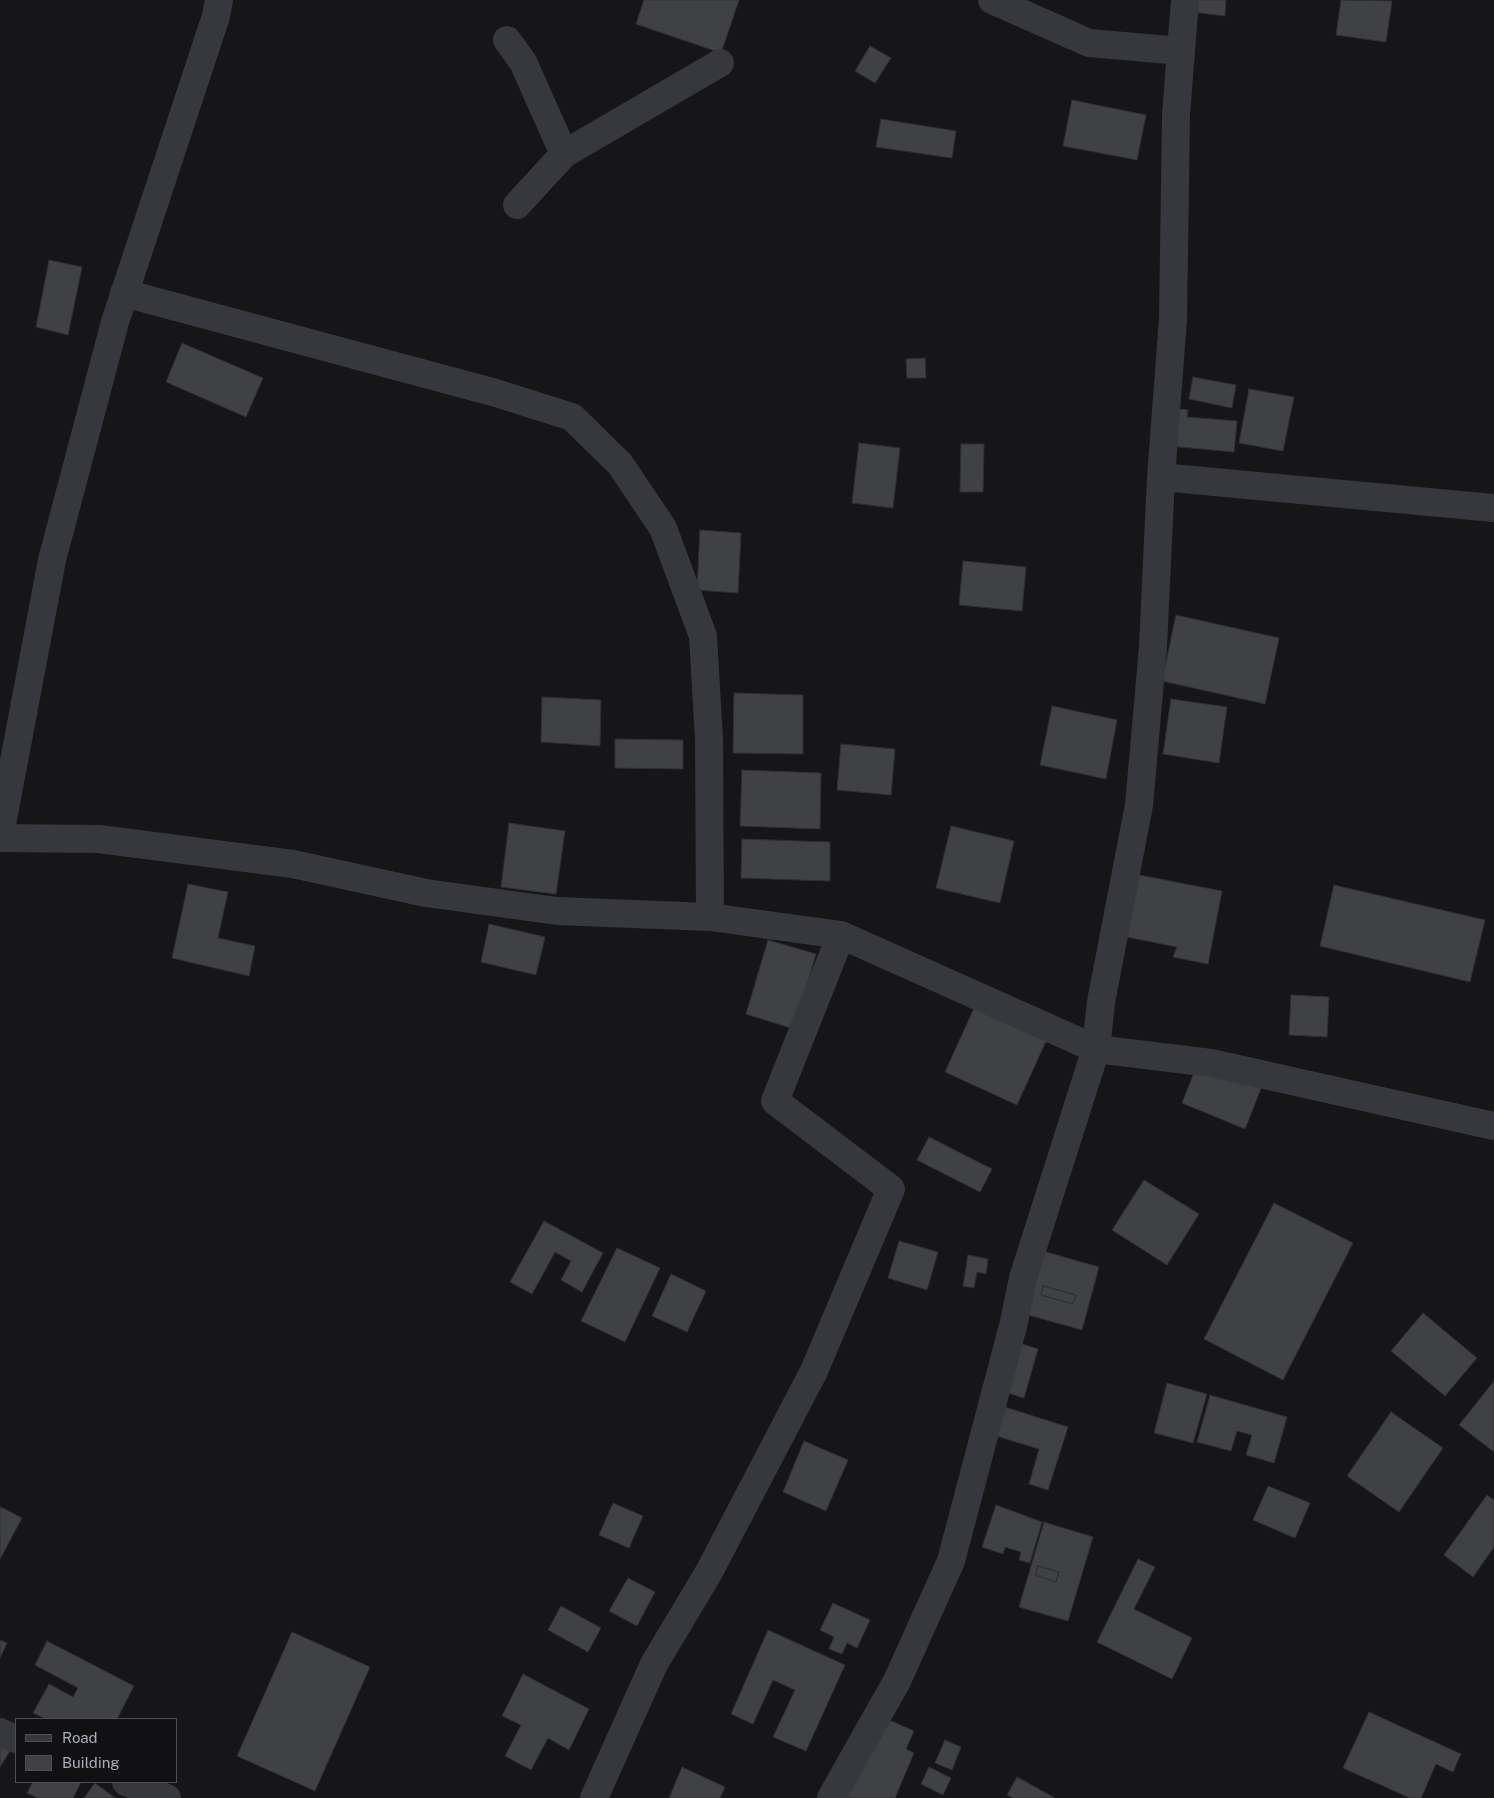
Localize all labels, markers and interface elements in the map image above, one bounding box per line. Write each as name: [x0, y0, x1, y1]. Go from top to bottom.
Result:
legend: [15, 1718, 178, 1783]
text: Road: [62, 1729, 98, 1746]
text: Building: [62, 1754, 120, 1771]

